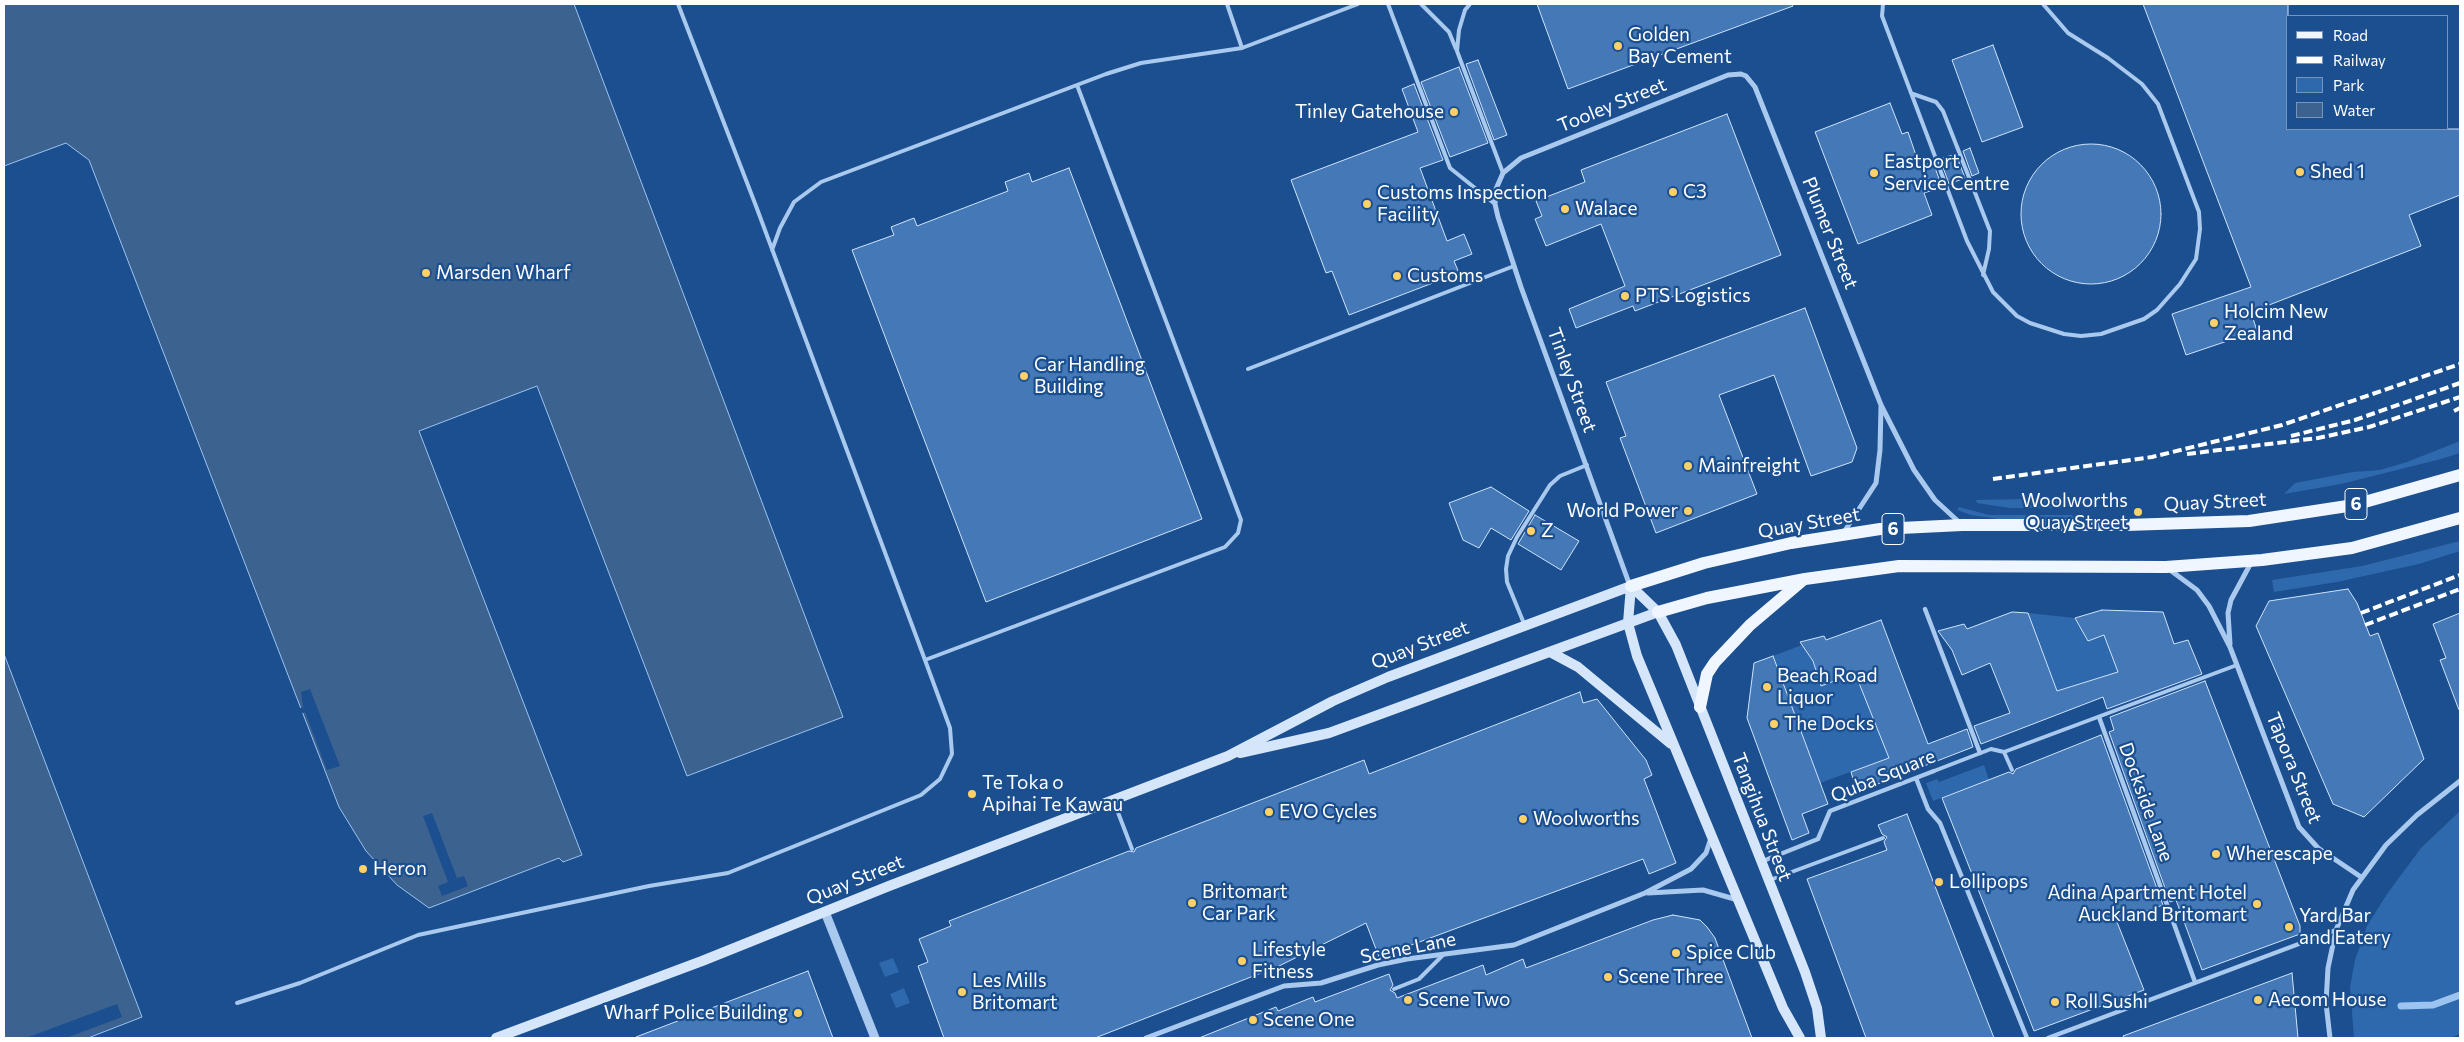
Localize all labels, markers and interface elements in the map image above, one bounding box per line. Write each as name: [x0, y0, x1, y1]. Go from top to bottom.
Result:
legend: [2286, 15, 2449, 130]
place label: Golden Bay Cement: [1628, 24, 1732, 68]
text: Road: [2333, 26, 2368, 44]
marker: Golden Bay Cement: [1612, 40, 1624, 52]
text: Railway: [2333, 51, 2386, 69]
street label: Tooley Street: [1554, 73, 1670, 137]
text: Park: [2333, 76, 2364, 94]
place label: Tinley Gatehouse: [1295, 101, 1444, 123]
text: Water: [2333, 101, 2375, 119]
marker: Tinley Gatehouse: [1448, 106, 1460, 118]
place label: Eastport Service Centre: [1884, 151, 2009, 195]
place label: Shed 1: [2310, 161, 2365, 183]
marker: Shed 1: [2294, 166, 2306, 178]
marker: Eastport Service Centre: [1868, 167, 1880, 179]
street label: Plumer Street: [1797, 174, 1863, 292]
place label: C3: [1683, 181, 1707, 203]
place label: Customs Inspection Facility: [1377, 182, 1547, 226]
marker: C3: [1667, 186, 1679, 198]
marker: Customs Inspection Facility: [1361, 198, 1373, 210]
place label: Walace: [1575, 198, 1637, 220]
marker: Walace: [1559, 203, 1571, 215]
place label: Marsden Wharf: [436, 262, 571, 284]
place label: Customs: [1407, 265, 1483, 287]
marker: Marsden Wharf: [420, 267, 432, 279]
marker: Customs: [1391, 270, 1403, 282]
place label: PTS Logistics: [1635, 285, 1751, 307]
marker: PTS Logistics: [1619, 290, 1631, 302]
place label: Holcim New Zealand: [2224, 301, 2328, 345]
marker: Holcim New Zealand: [2208, 317, 2220, 329]
street label: Tinley Street: [1543, 325, 1601, 435]
place label: Car Handling Building: [1034, 354, 1145, 398]
marker: Car Handling Building: [1018, 370, 1030, 382]
place label: Mainfreight: [1698, 455, 1800, 477]
marker: Mainfreight: [1682, 460, 1694, 472]
street label: Quay Street: [2163, 488, 2267, 516]
road number: 6: [2345, 488, 2367, 520]
place label: Woolworths Quay Street: [2021, 490, 2128, 534]
place label: World Power: [1566, 500, 1678, 522]
street label: Quay Street: [1756, 503, 1862, 543]
marker: World Power: [1682, 505, 1694, 517]
marker: Woolworths Quay Street: [2132, 506, 2144, 518]
road number: 6: [1882, 514, 1904, 544]
place label: Z: [1541, 520, 1554, 542]
marker: Z: [1525, 525, 1537, 537]
street label: Quay Street: [1368, 616, 1472, 674]
place label: Beach Road Liquor: [1777, 665, 1878, 709]
marker: Beach Road Liquor: [1761, 681, 1773, 693]
street label: Tāpora Street: [2261, 709, 2327, 827]
place label: The Docks: [1784, 713, 1874, 735]
marker: The Docks: [1768, 718, 1780, 730]
street label: Dockside Lane: [2114, 739, 2178, 865]
street label: Quba Square: [1827, 745, 1939, 807]
street label: Tangihua Street: [1727, 750, 1797, 884]
place label: Te Toka o Apihai Te Kawau: [982, 772, 1123, 816]
marker: Te Toka o Apihai Te Kawau: [966, 788, 978, 800]
place label: EVO Cycles: [1279, 801, 1377, 823]
marker: EVO Cycles: [1263, 806, 1275, 818]
place label: Woolworths: [1533, 808, 1640, 830]
marker: Woolworths: [1517, 813, 1529, 825]
place label: Wherescape: [2226, 843, 2333, 865]
marker: Wherescape: [2210, 848, 2222, 860]
street label: Quay Street: [803, 850, 907, 910]
place label: Heron: [373, 858, 427, 880]
marker: Heron: [357, 863, 369, 875]
place label: Lollipops: [1949, 871, 2028, 893]
marker: Lollipops: [1933, 876, 1945, 888]
place label: Britomart Car Park: [1202, 881, 1288, 925]
place label: Adina Apartment Hotel Auckland Britomart: [2047, 882, 2247, 926]
marker: Britomart Car Park: [1186, 897, 1198, 909]
marker: Adina Apartment Hotel Auckland Britomart: [2251, 898, 2263, 910]
place label: Yard Bar and Eatery: [2299, 905, 2391, 949]
marker: Yard Bar and Eatery: [2283, 921, 2295, 933]
street label: Scene Lane: [1358, 928, 1458, 968]
place label: Lifestyle Fitness: [1252, 939, 1326, 983]
place label: Spice Club: [1686, 942, 1776, 964]
marker: Spice Club: [1670, 947, 1682, 959]
marker: Lifestyle Fitness: [1236, 955, 1248, 967]
place label: Scene Three: [1618, 966, 1723, 988]
place label: Les Mills Britomart: [972, 970, 1058, 1014]
marker: Scene Three: [1602, 971, 1614, 983]
marker: Les Mills Britomart: [956, 986, 968, 998]
place label: Scene Two: [1418, 989, 1510, 1011]
place label: Aecom House: [2268, 989, 2387, 1011]
place label: Roll Sushi: [2065, 991, 2148, 1013]
marker: Scene Two: [1402, 994, 1414, 1006]
marker: Aecom House: [2252, 994, 2264, 1006]
marker: Roll Sushi: [2049, 996, 2061, 1008]
place label: Wharf Police Building: [604, 1002, 788, 1024]
marker: Wharf Police Building: [792, 1007, 804, 1019]
place label: Scene One: [1263, 1009, 1355, 1031]
marker: Scene One: [1247, 1014, 1259, 1026]

